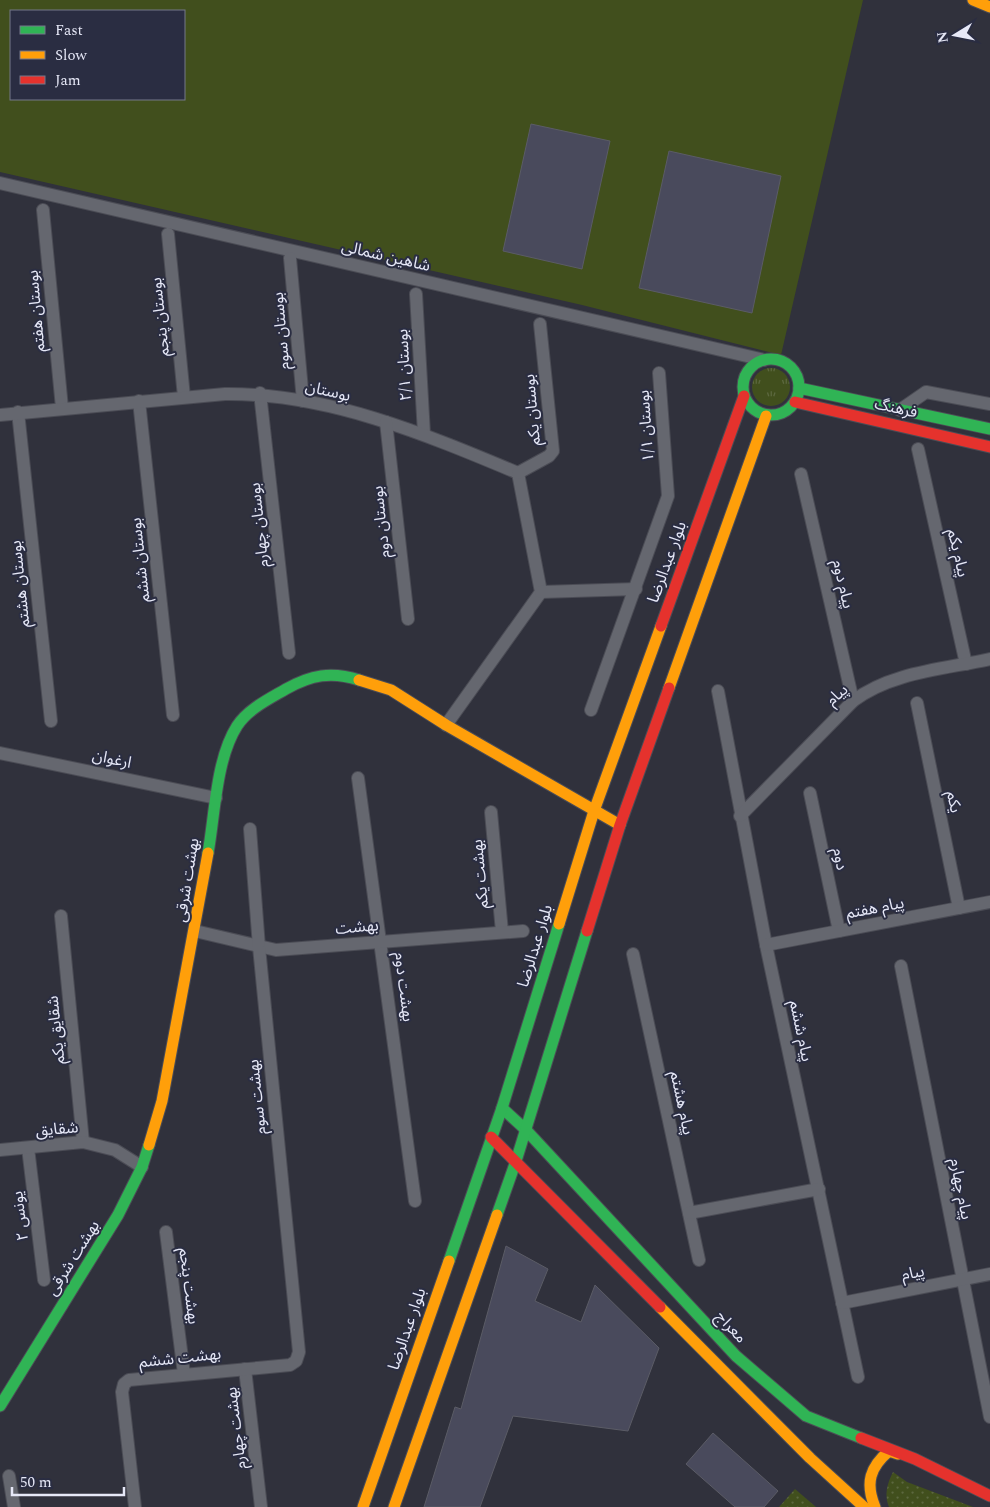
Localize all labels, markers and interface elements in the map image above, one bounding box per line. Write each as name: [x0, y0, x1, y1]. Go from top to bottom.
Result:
legend: [10, 10, 185, 100]
north arrow: [930, 10, 980, 60]
text: Fast: [55, 19, 83, 42]
text: N: [931, 30, 954, 45]
text: Slow: [55, 44, 87, 67]
text: Jam: [55, 69, 81, 92]
street label: شاهین شمالی: [339, 234, 433, 278]
street label: بوستان هفتم: [20, 269, 52, 353]
street label: بوستان پنجم: [144, 276, 176, 358]
street label: بوستان سوم: [266, 291, 296, 371]
street label: بوستان ۲/۱: [390, 328, 418, 402]
street label: بوستان یکم: [517, 373, 547, 447]
street label: بوستان: [303, 374, 353, 408]
street label: بوستان ۱/۱: [632, 389, 660, 463]
street label: فرهنگ: [872, 391, 920, 425]
street label: بوستان چهارم: [243, 481, 275, 569]
street label: بوستان دوم: [365, 485, 397, 559]
street label: بوستان ششم: [124, 516, 156, 604]
street label: بلوار عبدالرضا: [641, 518, 693, 606]
street label: پیام یکم: [941, 526, 975, 580]
street label: بوستان هشتم: [3, 539, 37, 629]
street label: پیام دوم: [826, 557, 860, 611]
street label: پیام: [820, 678, 854, 712]
street label: ارغوان: [90, 743, 134, 775]
street label: یکم: [940, 789, 968, 815]
street label: بهشت شرقی: [169, 836, 205, 924]
street label: بهشت یکم: [465, 838, 495, 910]
street label: دوم: [826, 845, 854, 873]
street label: پیام هفتم: [844, 891, 906, 925]
street label: بلوار عبدالرضا: [511, 902, 559, 990]
street label: بهشت: [334, 913, 380, 941]
street label: بهشت دوم: [388, 951, 420, 1023]
street label: شقایق یکم: [40, 995, 72, 1065]
street label: پیام ششم: [783, 998, 819, 1064]
street label: بهشت سوم: [241, 1058, 273, 1136]
street label: پیام هشتم: [664, 1069, 700, 1137]
street label: شقایق: [35, 1115, 79, 1143]
street label: پیام چهارم: [943, 1156, 979, 1222]
street label: یونس ۲: [5, 1190, 35, 1242]
street label: بهشت شرقی: [40, 1216, 106, 1300]
street label: بهشت پنجم: [172, 1246, 206, 1326]
street label: پیام: [899, 1259, 927, 1287]
street label: بلوار عبدالرضا: [382, 1285, 432, 1373]
street label: معراج: [710, 1305, 752, 1349]
street label: بهشت ششم: [138, 1342, 222, 1374]
street label: بهشت چهارم: [219, 1386, 253, 1470]
scale bar: [12, 1464, 125, 1496]
text: 50 m: [20, 1471, 52, 1494]

